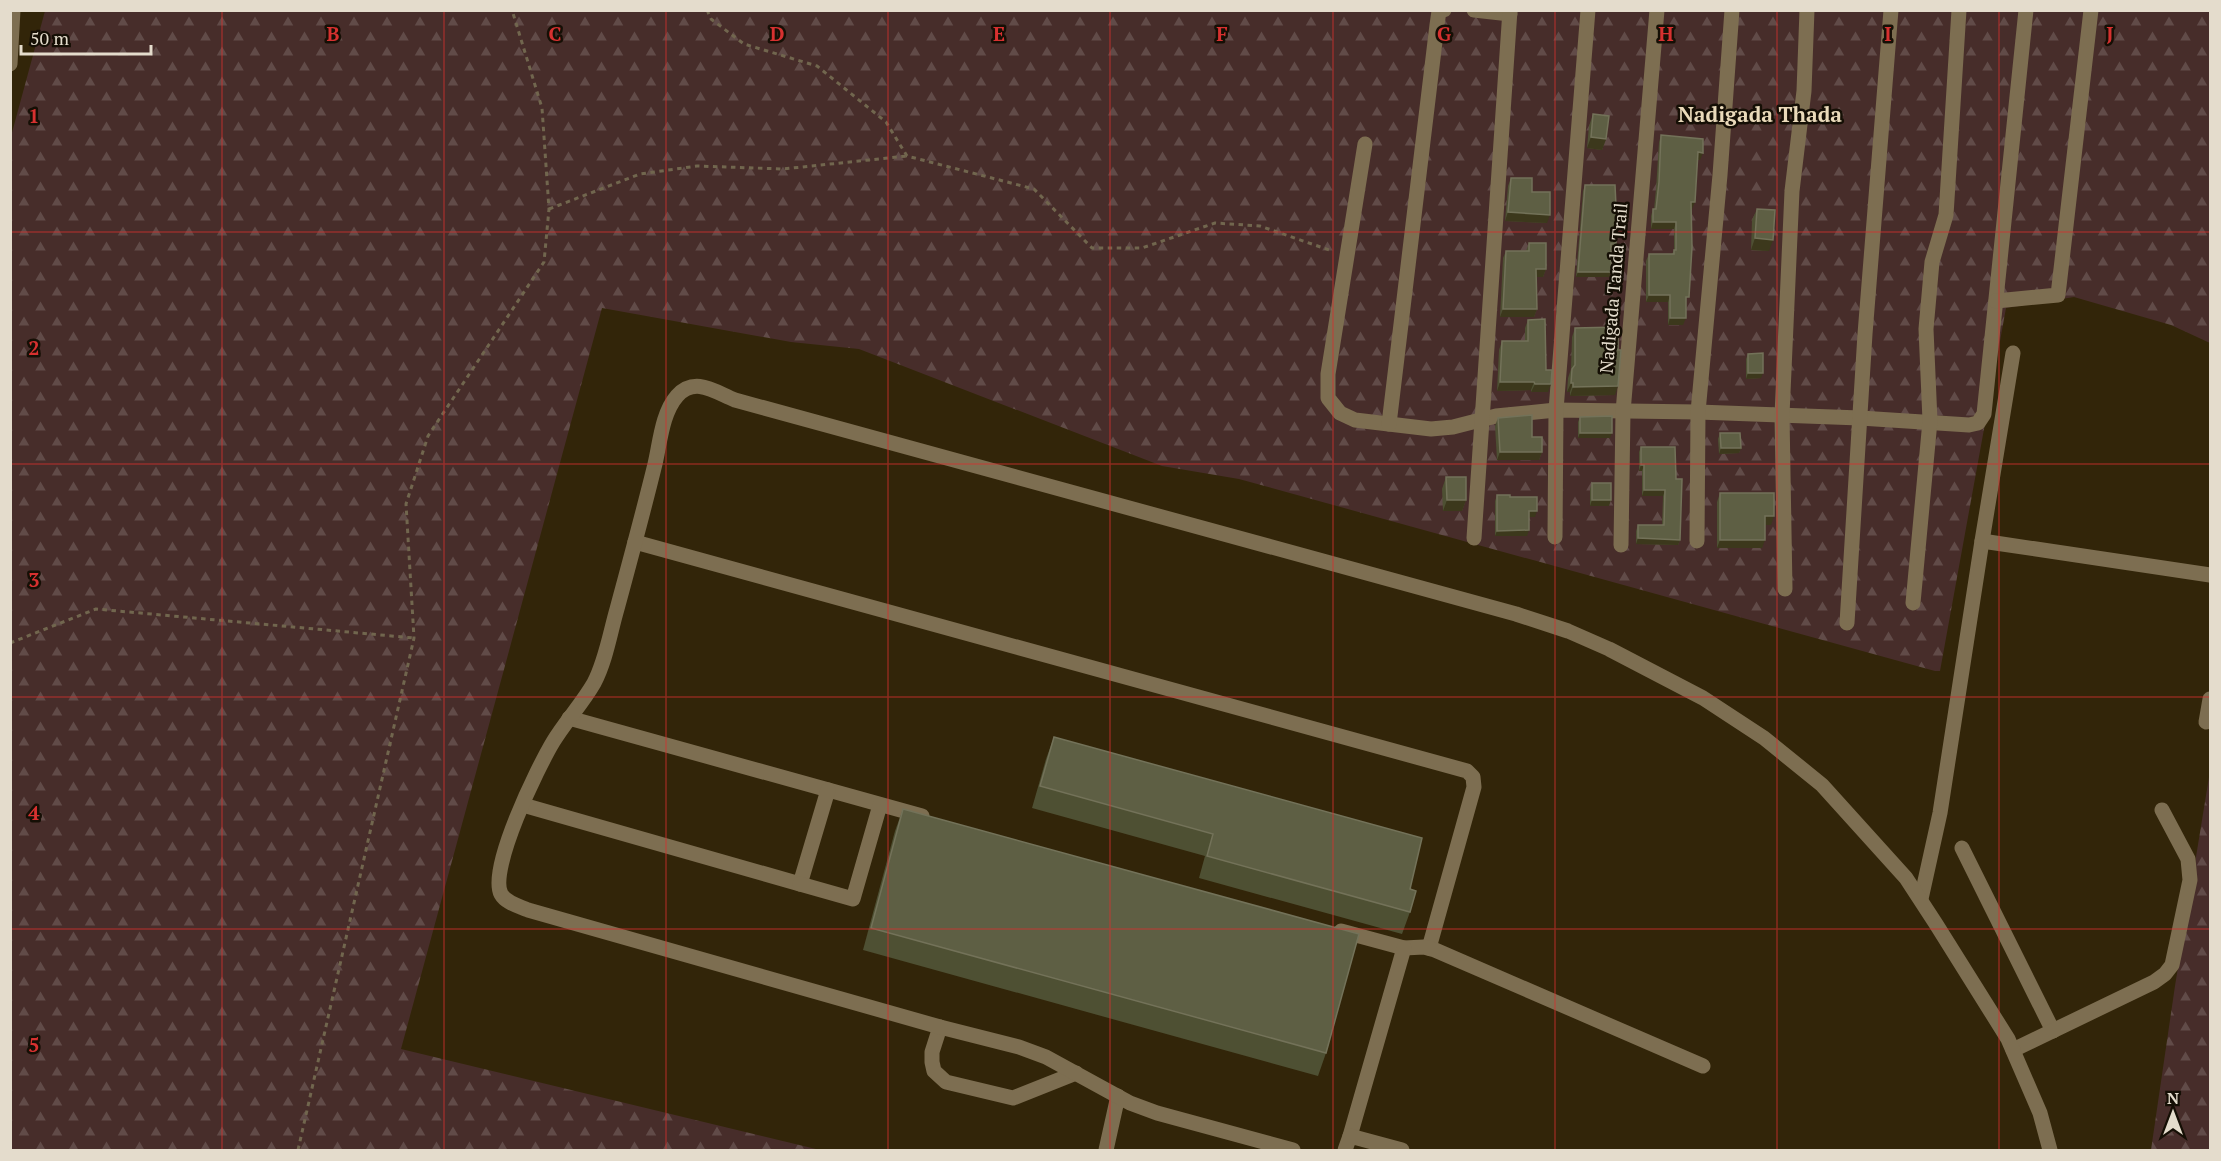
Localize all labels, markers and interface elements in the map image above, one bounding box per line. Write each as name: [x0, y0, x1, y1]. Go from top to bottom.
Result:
scale bar: [21, 18, 152, 56]
text: B: [327, 20, 340, 47]
text: C: [548, 20, 562, 47]
text: D: [770, 20, 784, 47]
text: E: [993, 20, 1005, 47]
text: F: [1216, 20, 1228, 47]
text: G: [1437, 20, 1451, 47]
text: H: [1658, 20, 1674, 47]
text: I: [1884, 20, 1892, 47]
text: J: [2106, 20, 2114, 47]
text: 50 m: [30, 26, 70, 50]
district label: Nadigada Thada: [1678, 100, 1842, 128]
text: 1: [28, 102, 40, 129]
street label: Nadigada Tanda Trail: [1594, 202, 1632, 374]
text: 2: [28, 334, 40, 361]
text: 3: [28, 566, 40, 593]
text: 4: [28, 799, 40, 826]
text: 5: [28, 1031, 40, 1058]
north arrow: [2143, 1083, 2203, 1143]
text: N: [2167, 1087, 2179, 1109]

